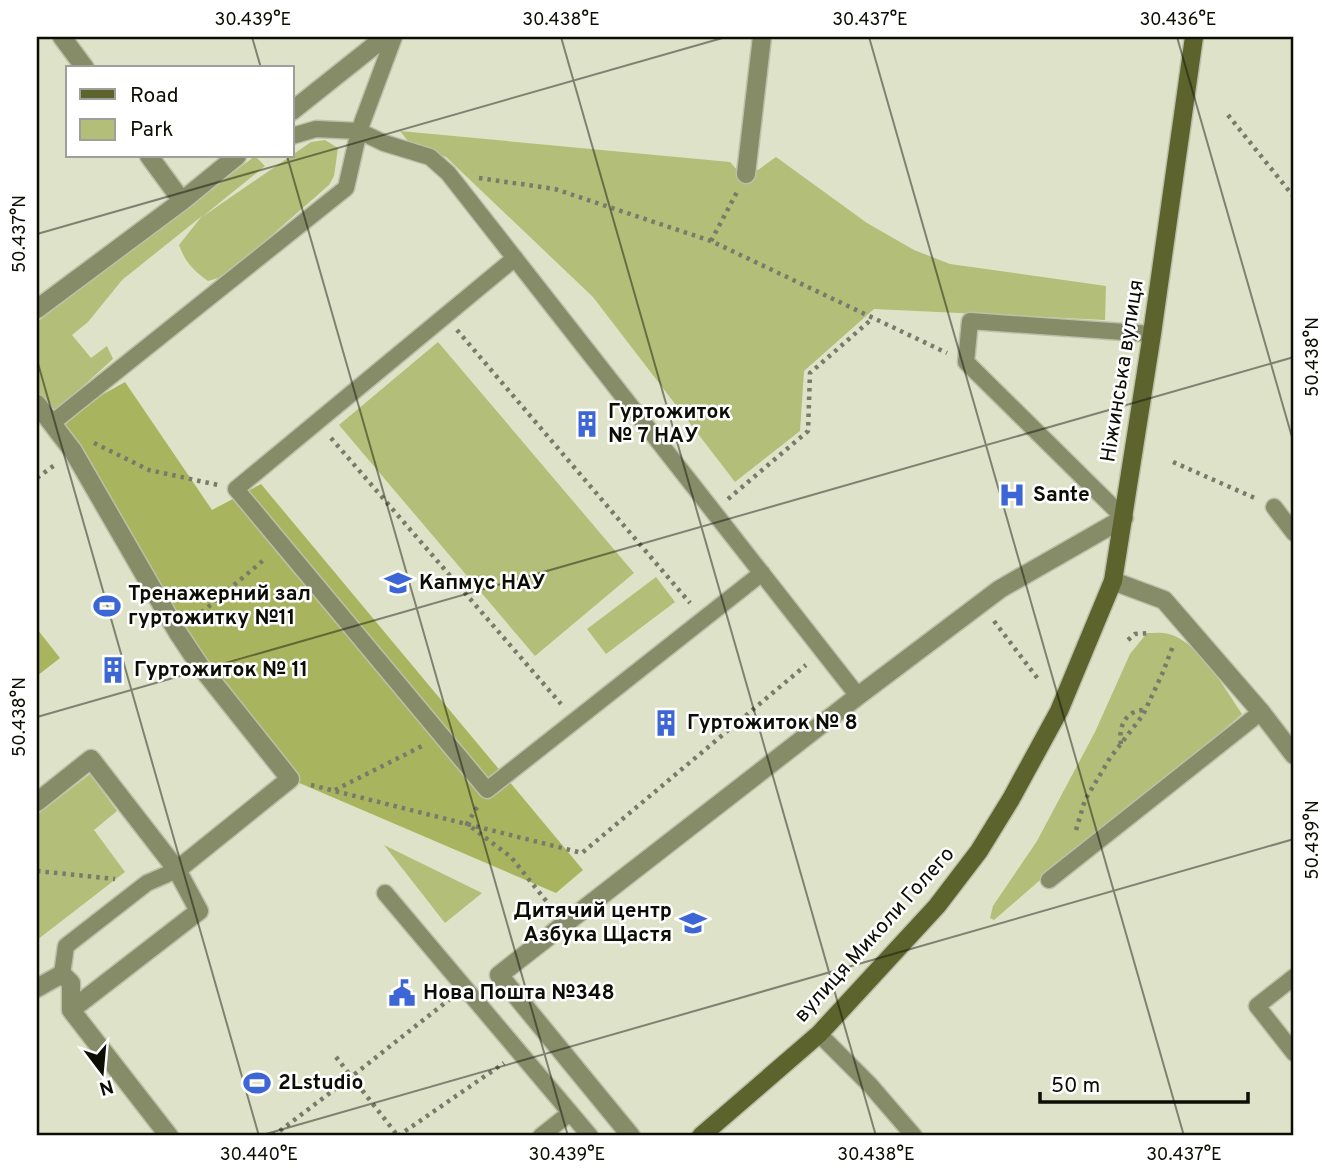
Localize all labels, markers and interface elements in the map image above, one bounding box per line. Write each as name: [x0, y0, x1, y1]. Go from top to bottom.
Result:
text: 30.439°E: [215, 9, 291, 32]
text: 30.438°E: [522, 9, 600, 32]
text: 30.437°E: [832, 9, 908, 32]
text: 30.436°E: [1139, 9, 1217, 32]
legend: [66, 66, 294, 158]
text: Road: [130, 83, 179, 110]
text: Park: [130, 117, 173, 144]
text: 50.437°N: [9, 195, 32, 273]
street label: Ніжинська вулиця: [1095, 278, 1151, 464]
text: 50.438°N: [1302, 317, 1325, 397]
place label: Гуртожиток № 7 НАУ: [608, 399, 731, 450]
building icon: Гуртожиток № 7 НАУ: [572, 409, 602, 439]
hospital icon: Sante: [997, 480, 1027, 510]
place label: Sante: [1033, 482, 1090, 509]
school or university icon: Капмус НАУ: [383, 568, 413, 598]
place label: Капмус НАУ: [419, 570, 545, 597]
place label: Тренажерний зал гуртожитку №11: [128, 581, 311, 632]
sports icon: Тренажерний зал гуртожитку №11: [92, 591, 122, 621]
building icon: Гуртожиток № 11: [98, 655, 128, 685]
place label: Гуртожиток № 11: [134, 657, 308, 684]
text: 50.438°N: [9, 677, 32, 757]
building icon: Гуртожиток № 8: [651, 708, 681, 738]
place label: Гуртожиток № 8: [687, 710, 858, 737]
text: 50.439°N: [1302, 800, 1325, 880]
street label: вулиця Миколи Голего: [789, 842, 961, 1028]
place label: Дитячий центр Азбука Щастя: [514, 898, 672, 949]
school or university icon: Дитячий центр Азбука Щастя: [678, 908, 708, 938]
public building icon: Нова Пошта №348: [387, 978, 417, 1008]
place label: Нова Пошта №348: [423, 980, 615, 1007]
north arrow: [66, 1036, 136, 1106]
scale bar: [1040, 1061, 1249, 1105]
sports icon: 2Lstudio: [242, 1068, 272, 1098]
place label: 2Lstudio: [278, 1070, 363, 1097]
text: N: [96, 1073, 116, 1100]
text: 50 m: [1051, 1073, 1100, 1100]
text: 30.440°E: [220, 1144, 298, 1167]
text: 30.439°E: [529, 1144, 605, 1167]
text: 30.438°E: [837, 1144, 915, 1167]
text: 30.437°E: [1146, 1144, 1222, 1167]

